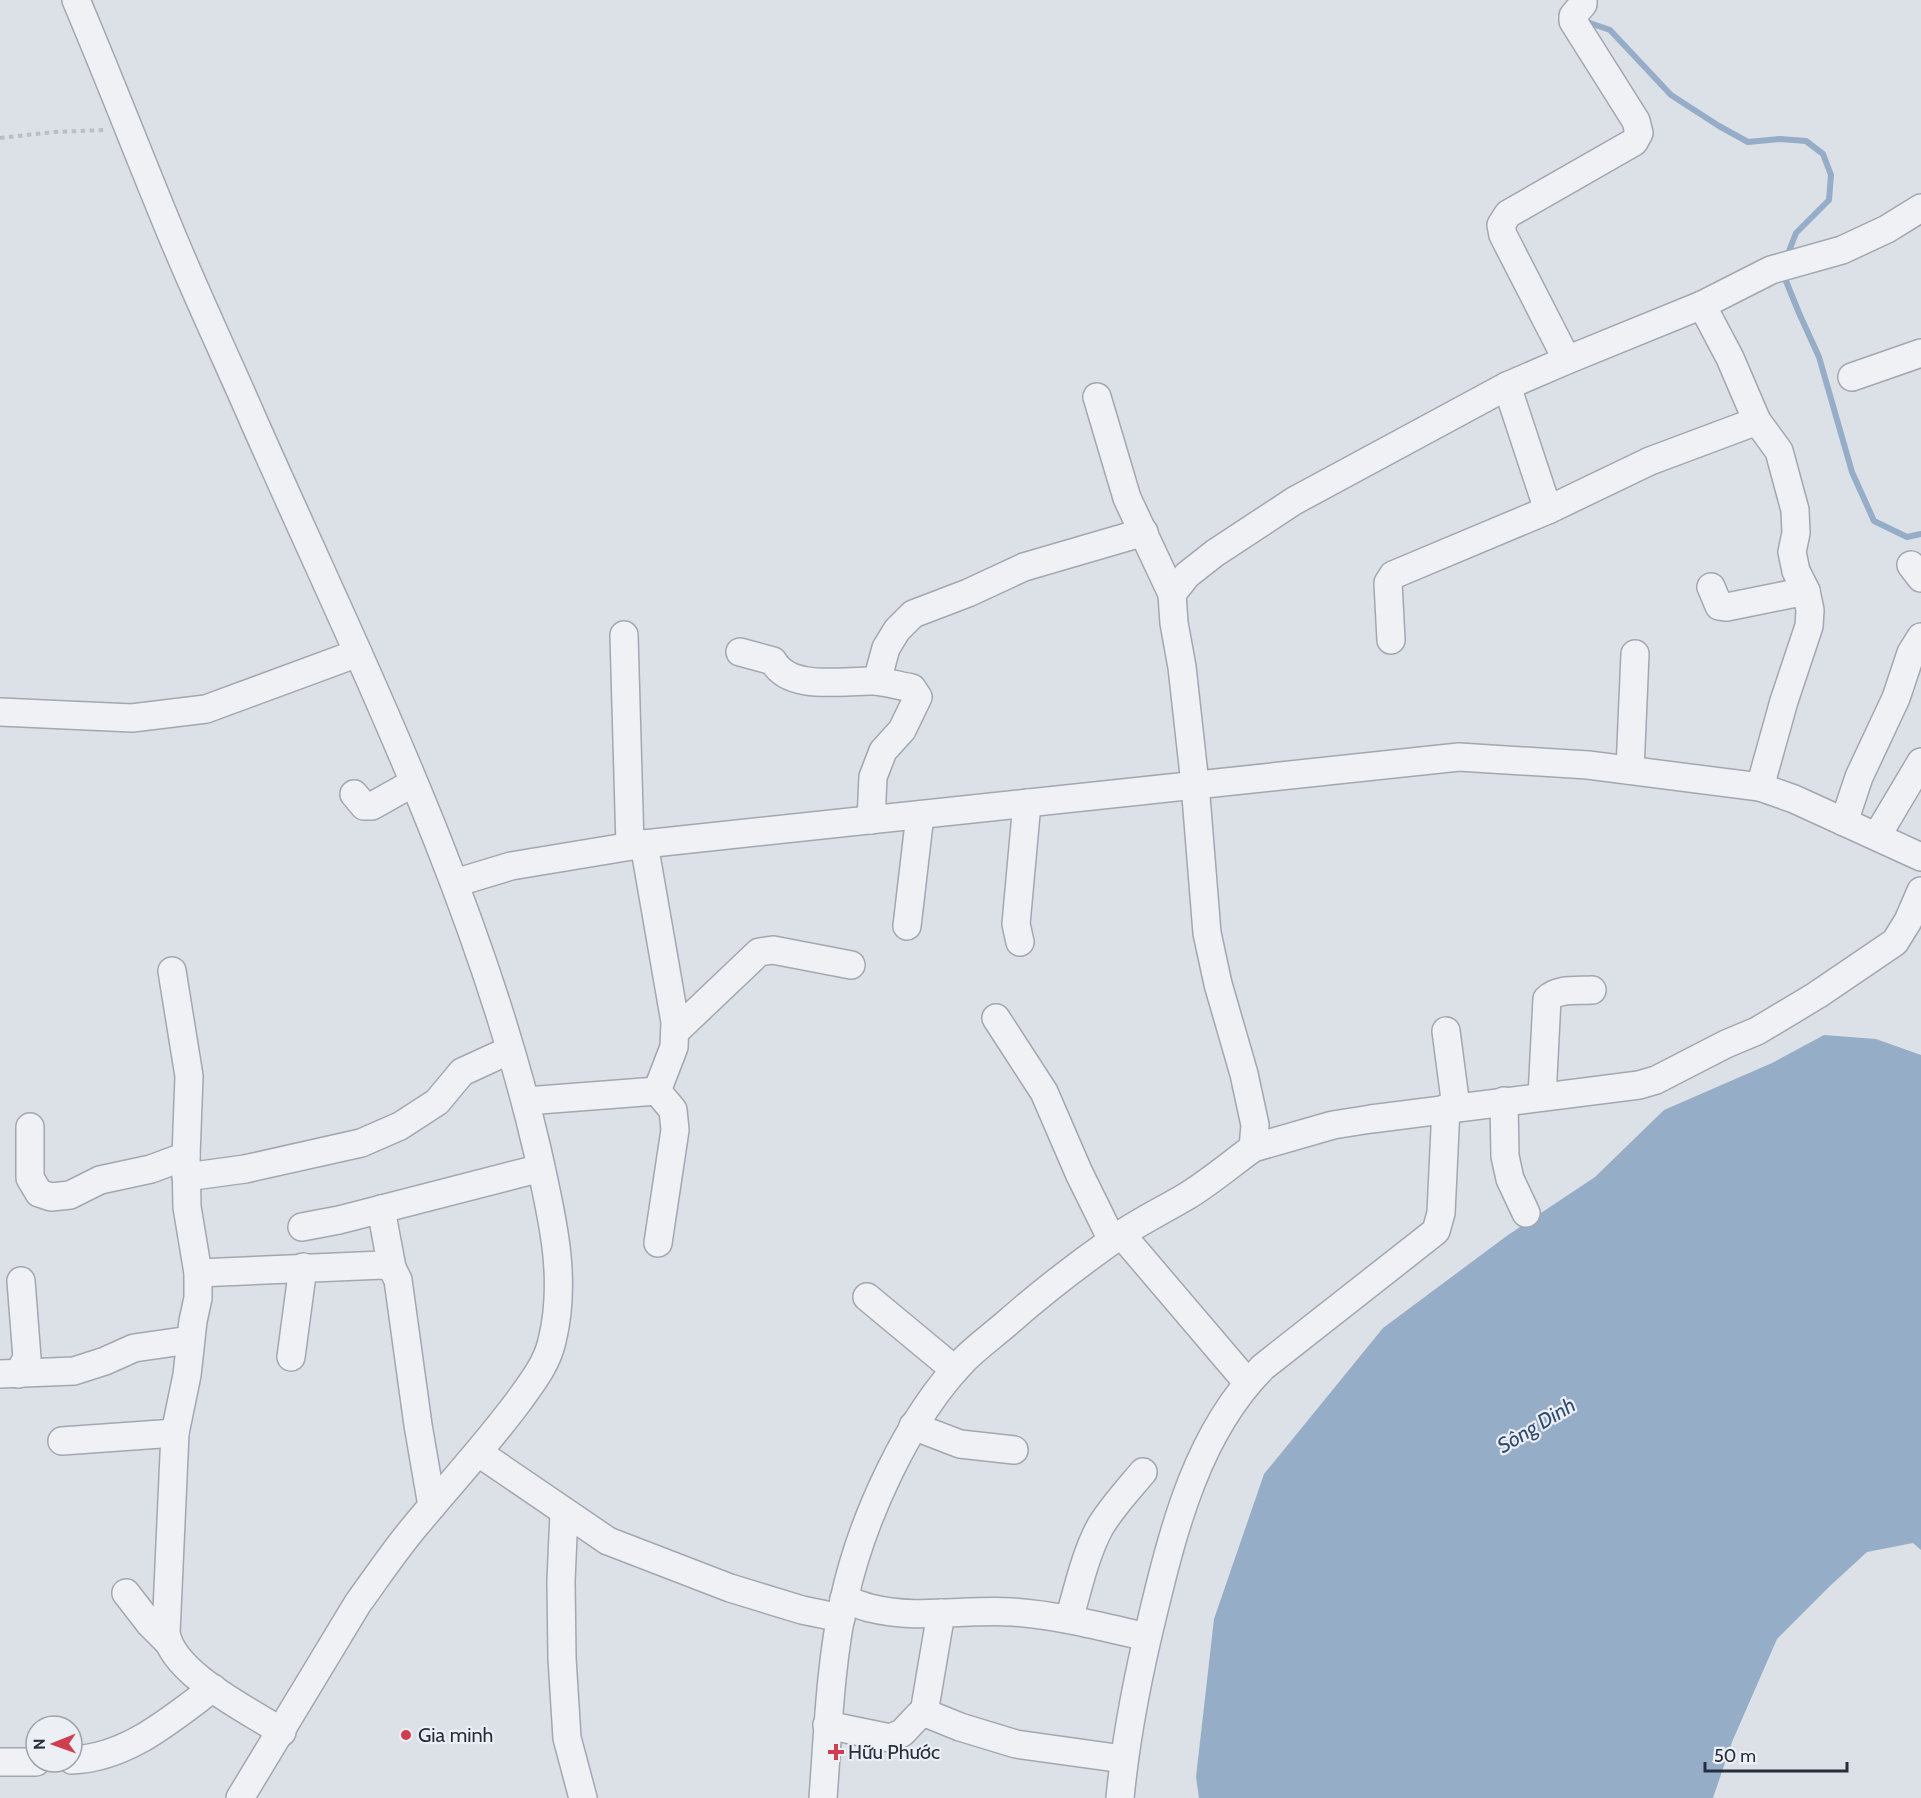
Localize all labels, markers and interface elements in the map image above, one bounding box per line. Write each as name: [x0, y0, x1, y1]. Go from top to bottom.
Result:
water label: Sông Dinh: [1492, 1392, 1580, 1458]
north arrow: [24, 1714, 84, 1774]
place label: Gia minh: [418, 1723, 493, 1747]
marker: Gia minh: [399, 1728, 413, 1742]
scale bar: [1705, 1735, 1848, 1773]
text: N: [30, 1738, 49, 1750]
place label: Hữu Phước: [848, 1740, 940, 1764]
marker: Hữu Phước: [829, 1745, 843, 1759]
text: 50 m: [1714, 1745, 1756, 1767]

